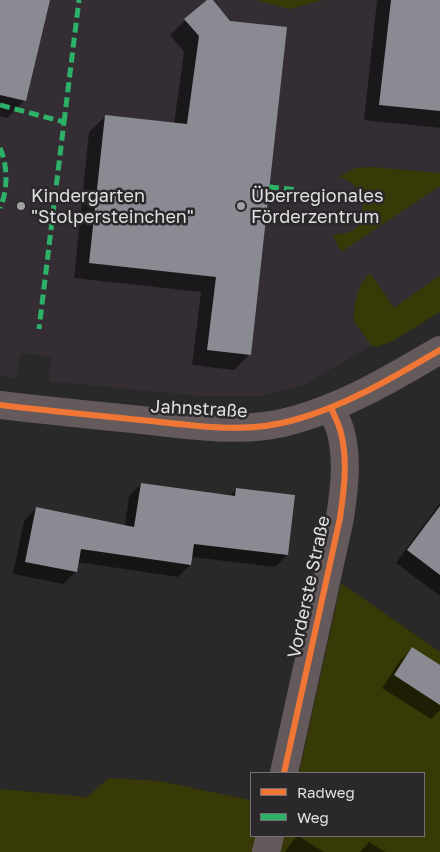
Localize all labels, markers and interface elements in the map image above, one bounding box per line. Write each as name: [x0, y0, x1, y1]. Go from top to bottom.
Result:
place label: Kindergarten "Stolpersteinchen": [31, 185, 194, 228]
place label: Überregionales Förderzentrum: [251, 185, 383, 228]
marker: Kindergarten "Stolpersteinchen": [15, 200, 27, 212]
marker: Überregionales Förderzentrum: [235, 200, 247, 212]
street label: Jahnstraße: [150, 396, 248, 422]
street label: Vorderste Straße: [283, 514, 335, 660]
legend: [250, 772, 425, 837]
text: Radweg: [297, 783, 355, 801]
text: Weg: [297, 808, 329, 826]

